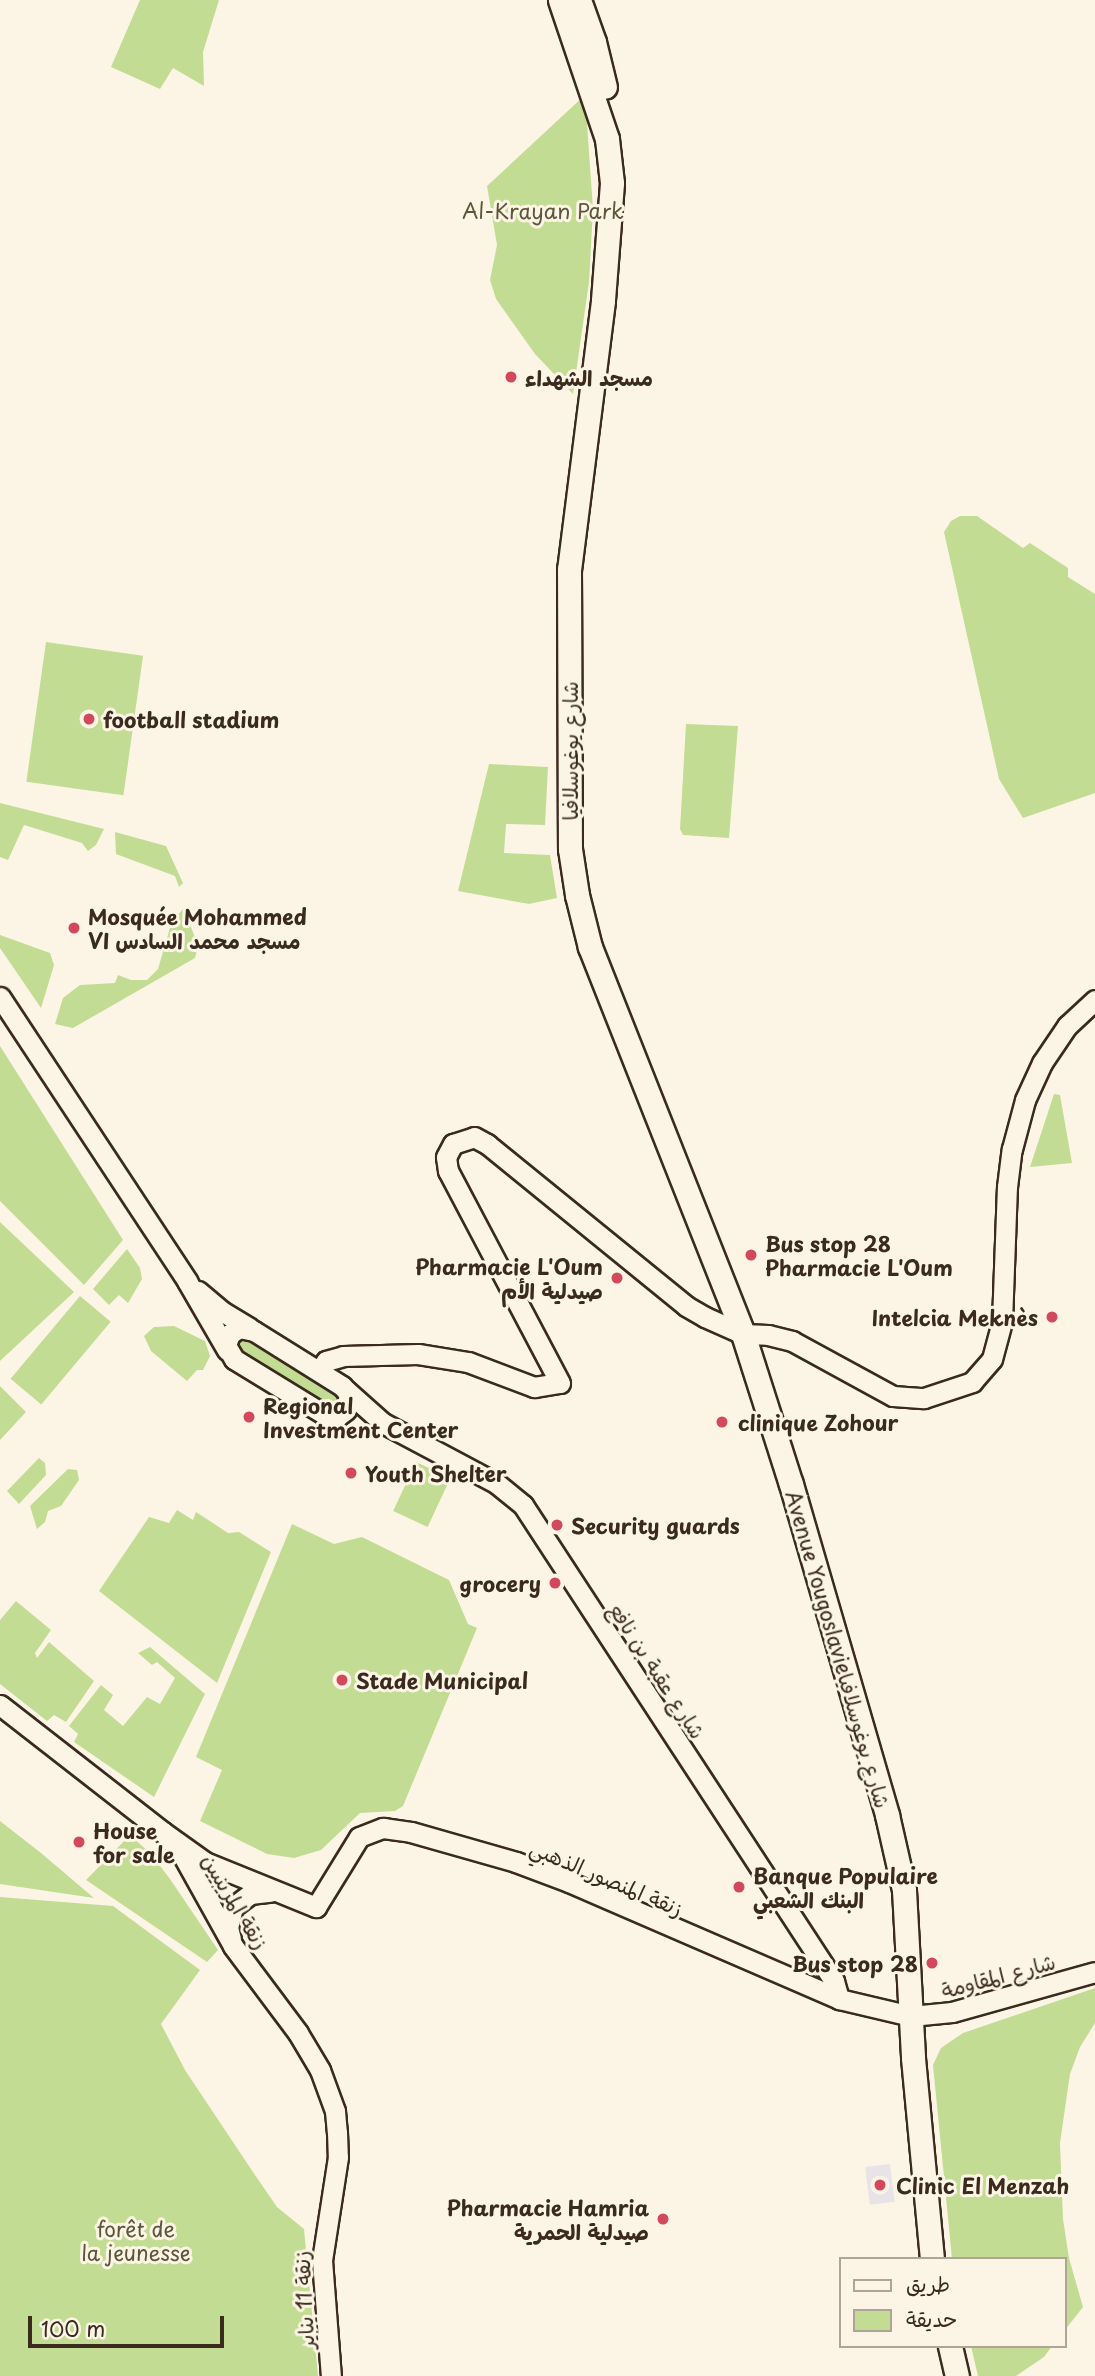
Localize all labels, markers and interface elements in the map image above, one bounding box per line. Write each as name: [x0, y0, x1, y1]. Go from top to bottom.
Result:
park label: Al-Krayan Park: [463, 197, 623, 223]
place label: مسجد الشهداء: [525, 364, 653, 390]
marker: مسجد الشهداء: [503, 369, 519, 385]
street label: شارع يوغوسلافيا: [556, 681, 582, 821]
place label: football stadium: [103, 706, 280, 732]
marker: football stadium: [81, 711, 97, 727]
place label: Mosquée Mohammed VI مسجد محمد السادس: [88, 903, 309, 953]
marker: Mosquée Mohammed VI مسجد محمد السادس: [66, 920, 82, 936]
place label: Bus stop 28 Pharmacie L'Oum: [765, 1230, 954, 1280]
marker: Bus stop 28 Pharmacie L'Oum: [743, 1247, 759, 1263]
place label: Pharmacie L'Oum صيدلية الأم: [414, 1253, 603, 1303]
marker: Pharmacie L'Oum صيدلية الأم: [609, 1270, 625, 1286]
place label: Intelcia Meknès: [872, 1304, 1038, 1330]
marker: Intelcia Meknès: [1044, 1309, 1060, 1325]
place label: Regional Investment Center: [263, 1392, 460, 1442]
marker: Regional Investment Center: [241, 1409, 257, 1425]
place label: clinique Zohour: [738, 1409, 900, 1435]
marker: clinique Zohour: [712, 1412, 732, 1432]
place label: Youth Shelter: [365, 1460, 508, 1486]
marker: Youth Shelter: [343, 1465, 359, 1481]
street label: Avenue Yougoslavieشارع يوغوسلافيا: [781, 1487, 897, 1811]
place label: Security guards: [571, 1512, 741, 1538]
marker: Security guards: [549, 1517, 565, 1533]
place label: grocery: [460, 1570, 541, 1596]
marker: grocery: [547, 1575, 563, 1591]
street label: شارع عقبة بن نافع: [605, 1597, 711, 1743]
place label: Stade Municipal: [356, 1667, 529, 1693]
marker: Stade Municipal: [334, 1672, 350, 1688]
place label: House for sale: [93, 1817, 175, 1867]
marker: House for sale: [71, 1834, 87, 1850]
street label: زنقة المنصور الذهبي: [527, 1834, 687, 1920]
street label: زنقة المرينيين: [198, 1849, 274, 1953]
place label: Banque Populaire البنك الشعبي: [753, 1862, 939, 1912]
marker: Banque Populaire البنك الشعبي: [731, 1879, 747, 1895]
street label: شارع المقاومة: [938, 1948, 1058, 2002]
place label: Bus stop 28: [794, 1950, 918, 1976]
marker: Bus stop 28: [924, 1955, 940, 1971]
place label: Clinic El Menzah: [896, 2172, 1070, 2198]
marker: Clinic El Menzah: [870, 2175, 890, 2195]
place label: Pharmacie Hamria صيدلية الحمرية: [444, 2194, 649, 2244]
marker: Pharmacie Hamria صيدلية الحمرية: [655, 2211, 671, 2227]
park label: forêt de la jeunesse: [81, 2215, 191, 2265]
street label: زنقة 11 يناير: [288, 2250, 318, 2350]
legend: [839, 2257, 1067, 2348]
text: طريق: [906, 2267, 950, 2299]
scale bar: [32, 2302, 228, 2346]
text: حديقة: [906, 2302, 957, 2334]
text: 100 m: [41, 2312, 105, 2344]

